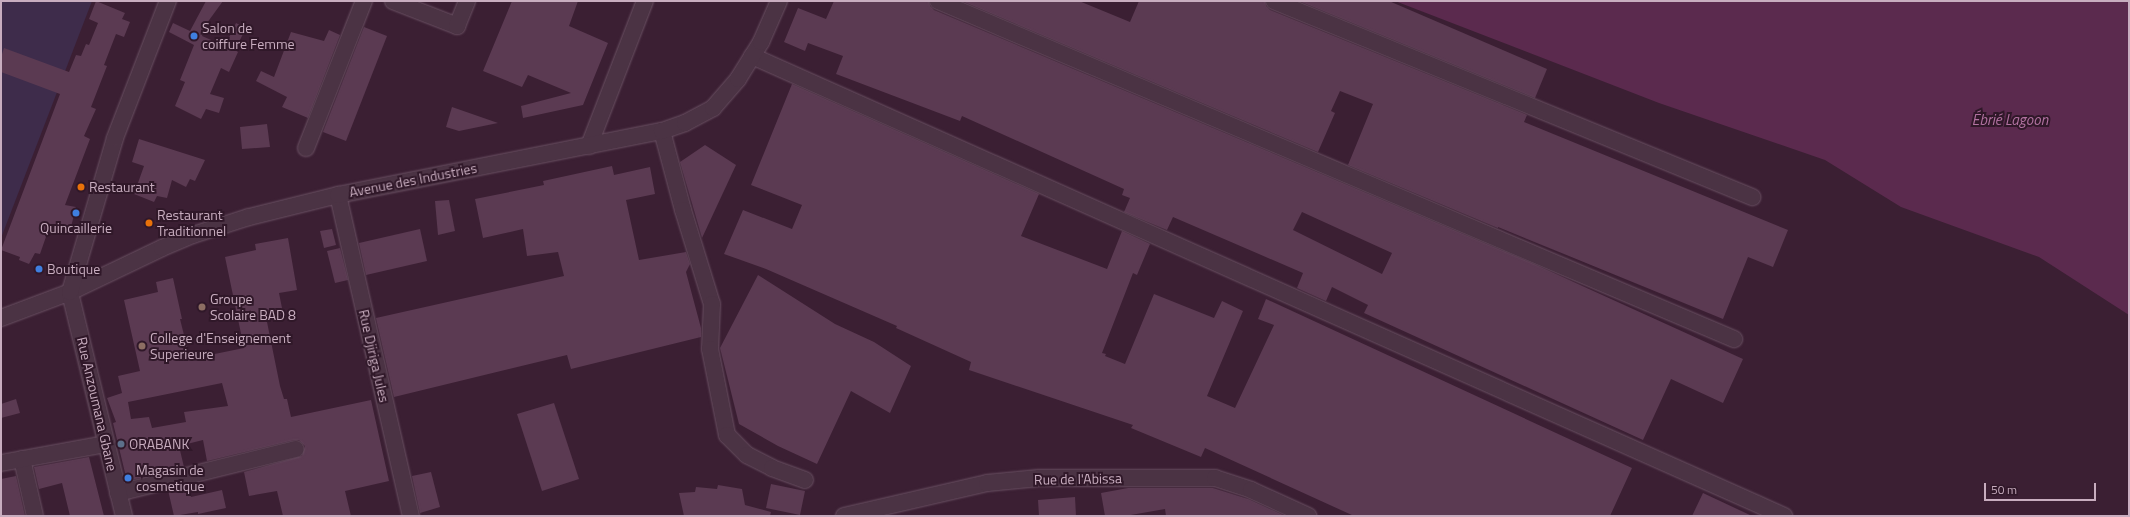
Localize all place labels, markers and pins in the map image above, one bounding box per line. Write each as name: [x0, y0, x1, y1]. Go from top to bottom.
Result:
place label: Salon de coiffure Femme: [202, 20, 295, 52]
marker: Salon de coiffure Femme: [189, 31, 199, 41]
place label: Restaurant: [89, 179, 155, 195]
marker: Restaurant: [76, 182, 86, 192]
place label: Restaurant Traditionnel: [157, 207, 226, 240]
marker: Quincaillerie: [71, 208, 81, 218]
marker: Restaurant Traditionnel: [144, 218, 154, 228]
place label: Quincaillerie: [40, 220, 112, 236]
place label: Boutique: [47, 261, 100, 277]
marker: Boutique: [34, 264, 44, 274]
place label: Groupe Scolaire BAD 8: [210, 291, 296, 324]
marker: Groupe Scolaire BAD 8: [197, 302, 207, 312]
place label: College d'Enseignement Superieure: [150, 330, 291, 362]
marker: College d'Enseignement Superieure: [137, 341, 147, 351]
place label: ORABANK: [129, 436, 189, 452]
marker: ORABANK: [116, 439, 126, 449]
place label: Magasin de cosmetique: [136, 462, 205, 494]
marker: Magasin de cosmetique: [123, 473, 133, 483]

